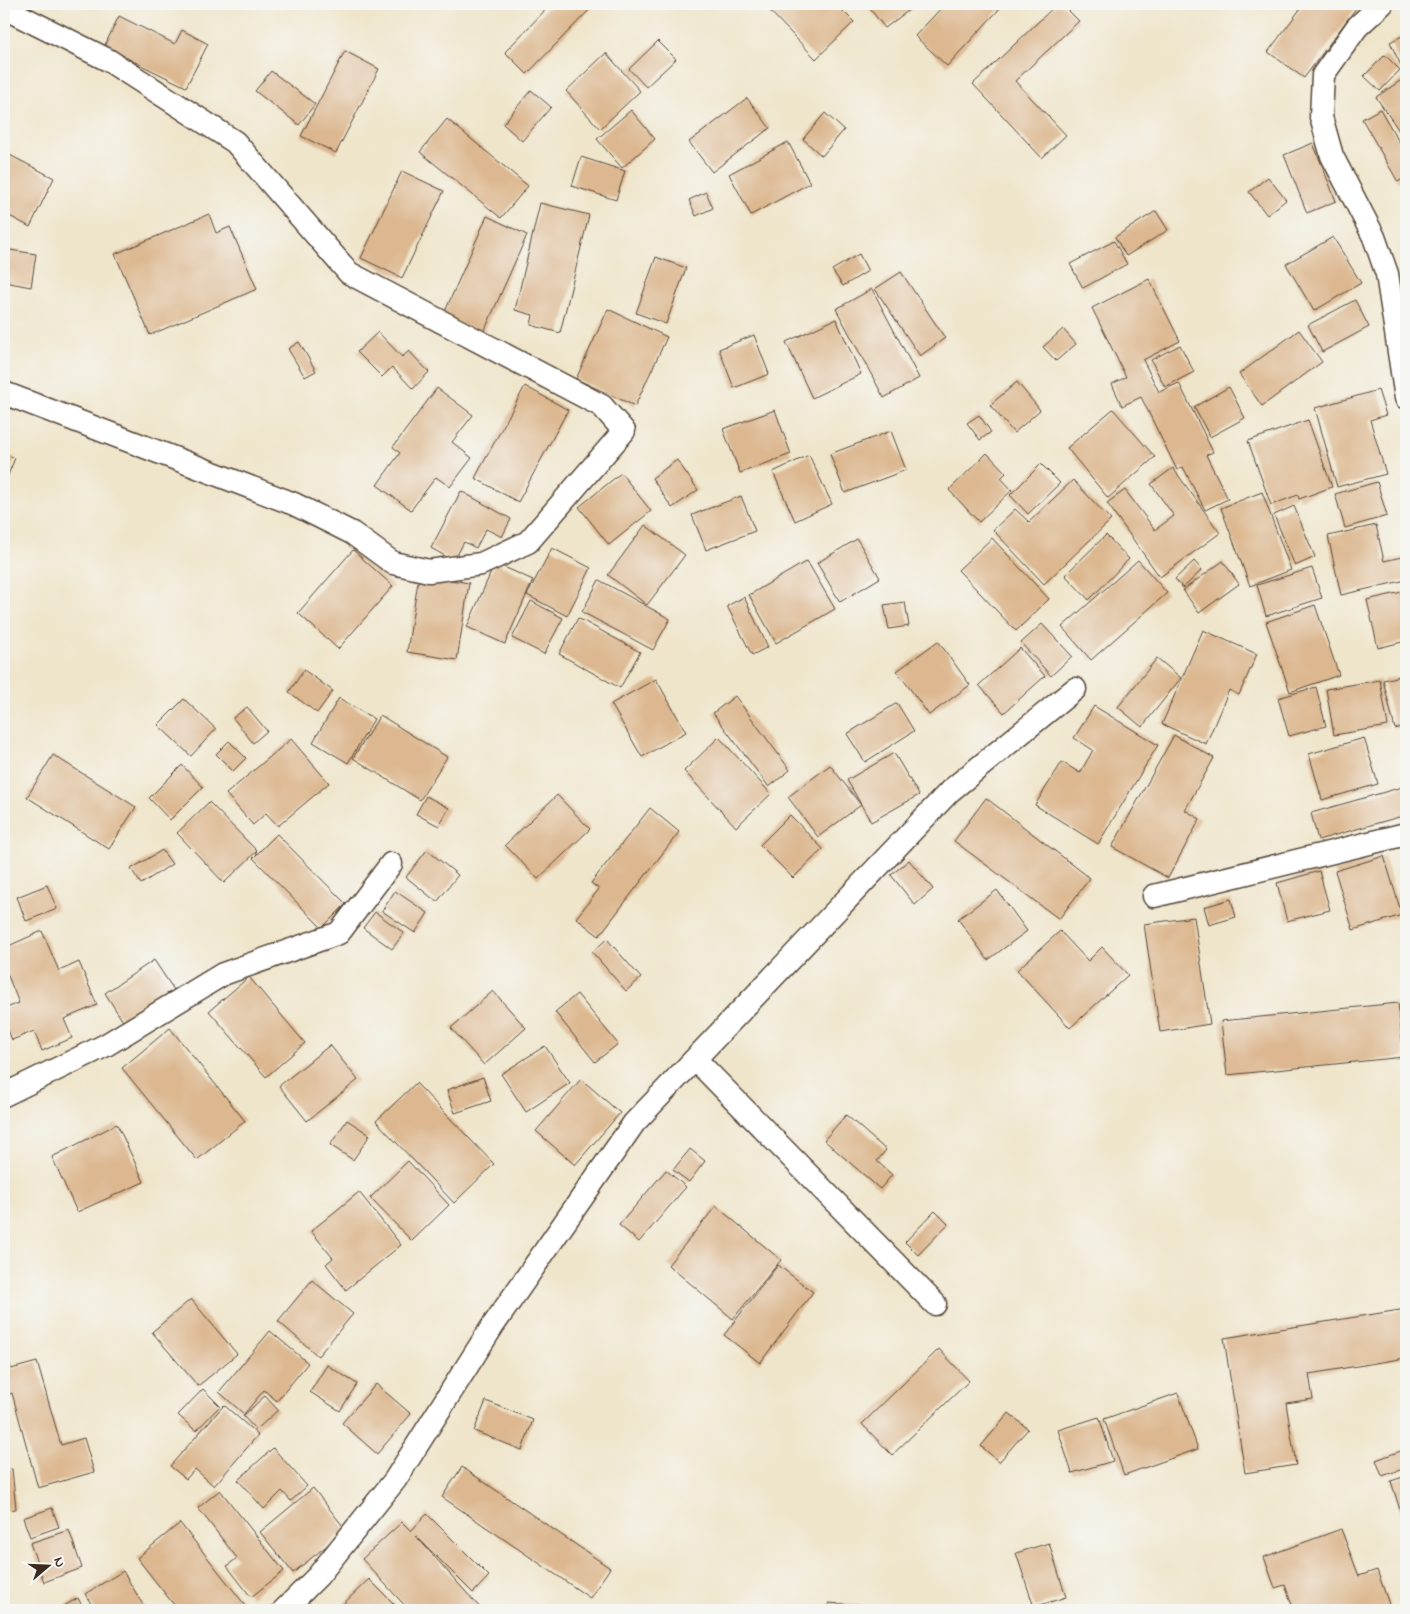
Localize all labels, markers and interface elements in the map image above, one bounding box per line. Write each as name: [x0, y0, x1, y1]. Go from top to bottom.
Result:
north arrow: [22, 1542, 72, 1592]
text: N: [47, 1554, 70, 1570]

